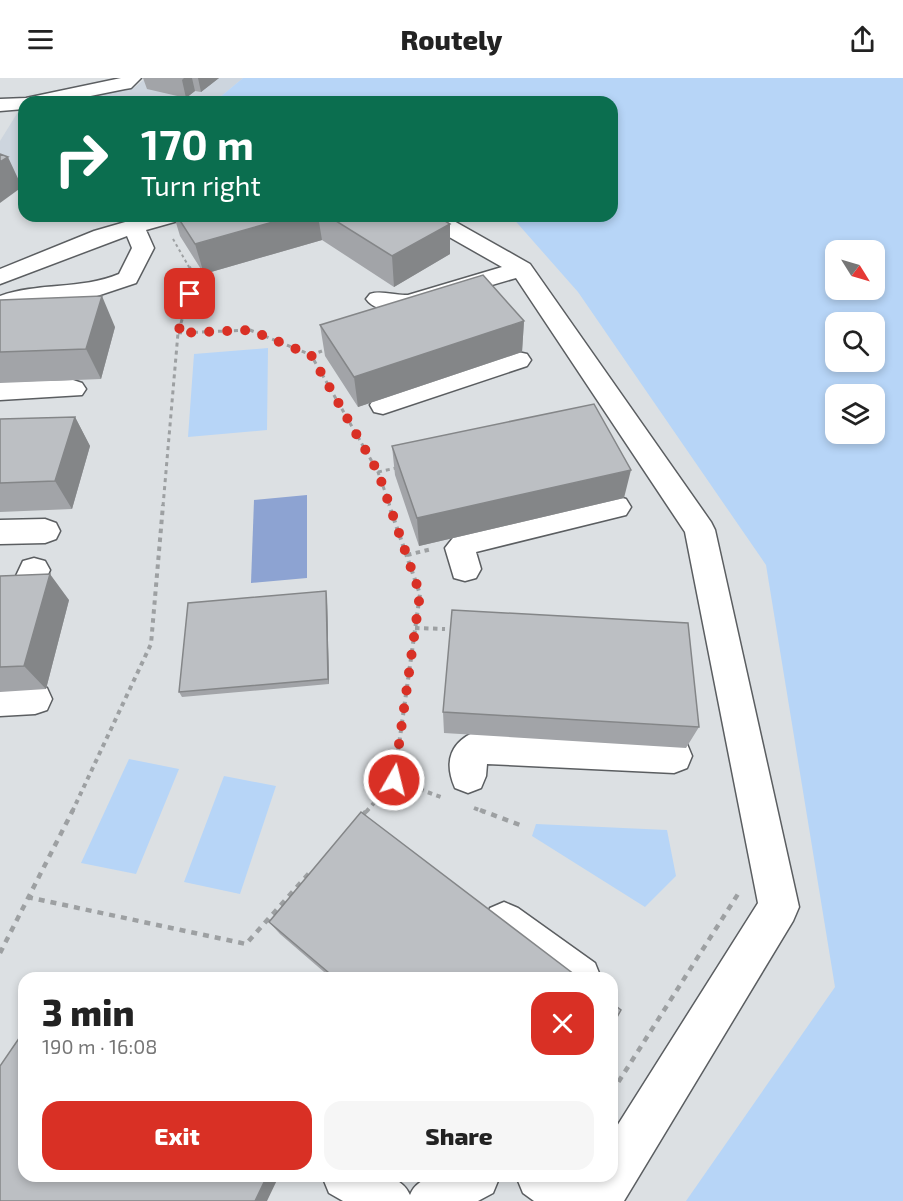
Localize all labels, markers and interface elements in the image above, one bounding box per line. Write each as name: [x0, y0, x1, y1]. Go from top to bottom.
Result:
icon: menu: [24, 23, 57, 56]
text: Routely: [401, 23, 502, 55]
icon: share: [846, 23, 879, 56]
text: 170 m: [141, 118, 254, 168]
icon: right: [42, 120, 120, 198]
text: Turn right: [141, 169, 261, 201]
north arrow: [825, 240, 885, 300]
map controls: [825, 240, 885, 444]
pin: [164, 268, 215, 319]
icon: arrive: [173, 277, 206, 310]
button: search: [825, 312, 885, 372]
button: layers: [825, 384, 885, 444]
position arrow: [362, 748, 426, 812]
text: 3 min: [42, 990, 135, 1033]
button: close: [531, 992, 594, 1055]
text: 190 m · 16:08: [42, 1034, 157, 1058]
button: Exit: [42, 1101, 312, 1170]
button: Share: [324, 1101, 594, 1170]

